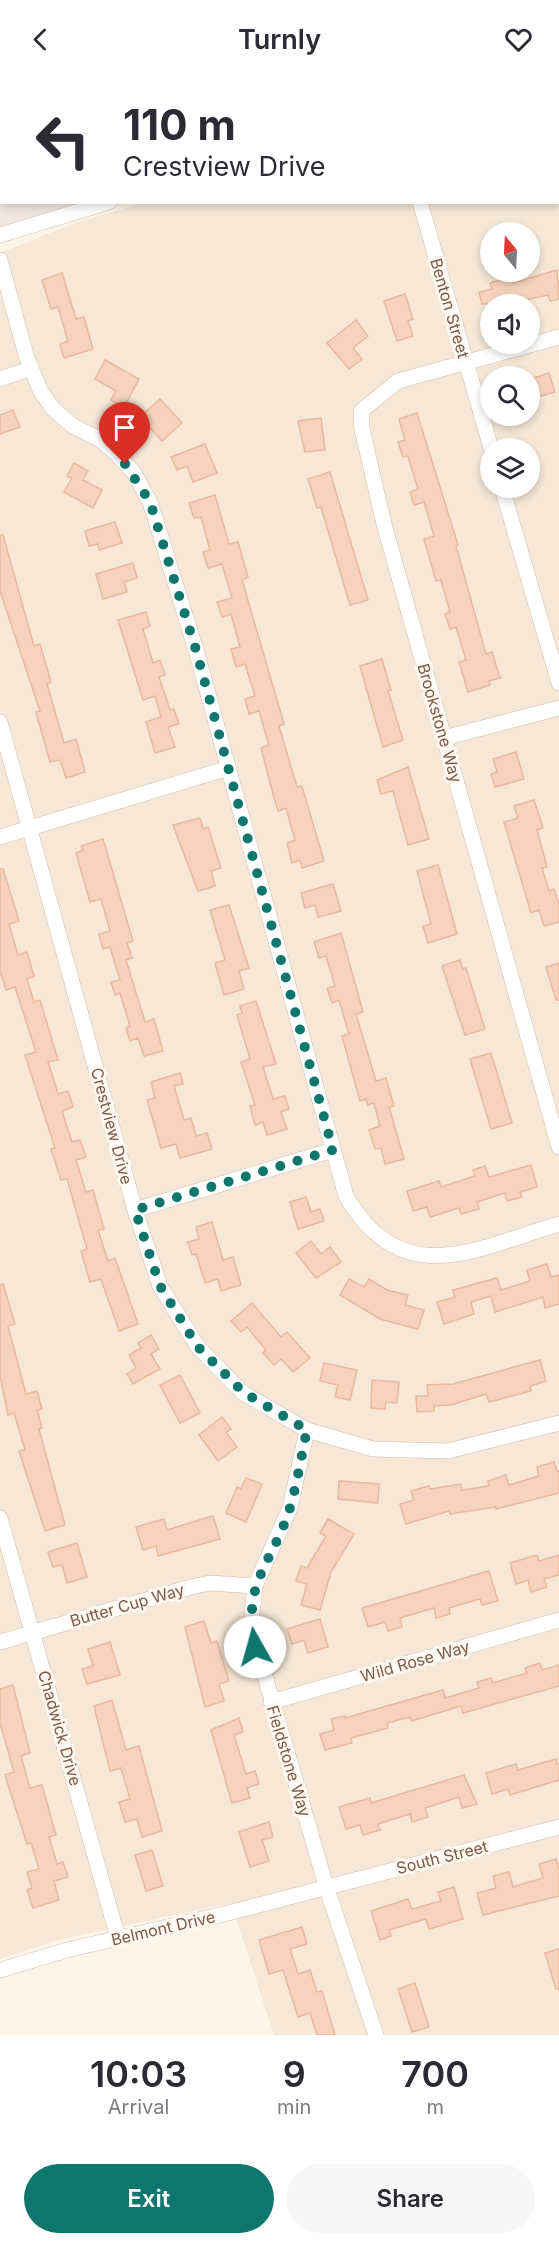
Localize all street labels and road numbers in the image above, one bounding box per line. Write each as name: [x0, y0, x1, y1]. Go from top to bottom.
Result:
street label: Benton Street: [426, 256, 474, 360]
street label: Brookstone Way: [413, 661, 467, 785]
street label: Crestview Drive: [87, 1065, 137, 1187]
street label: Butter Cup Way: [68, 1579, 186, 1631]
street label: Wild Rose Way: [358, 1636, 472, 1686]
street label: Chadwick Drive: [34, 1668, 86, 1788]
street label: Fieldstone Way: [263, 1703, 315, 1819]
street label: South Street: [394, 1836, 490, 1878]
street label: Belmont Drive: [109, 1906, 217, 1950]

